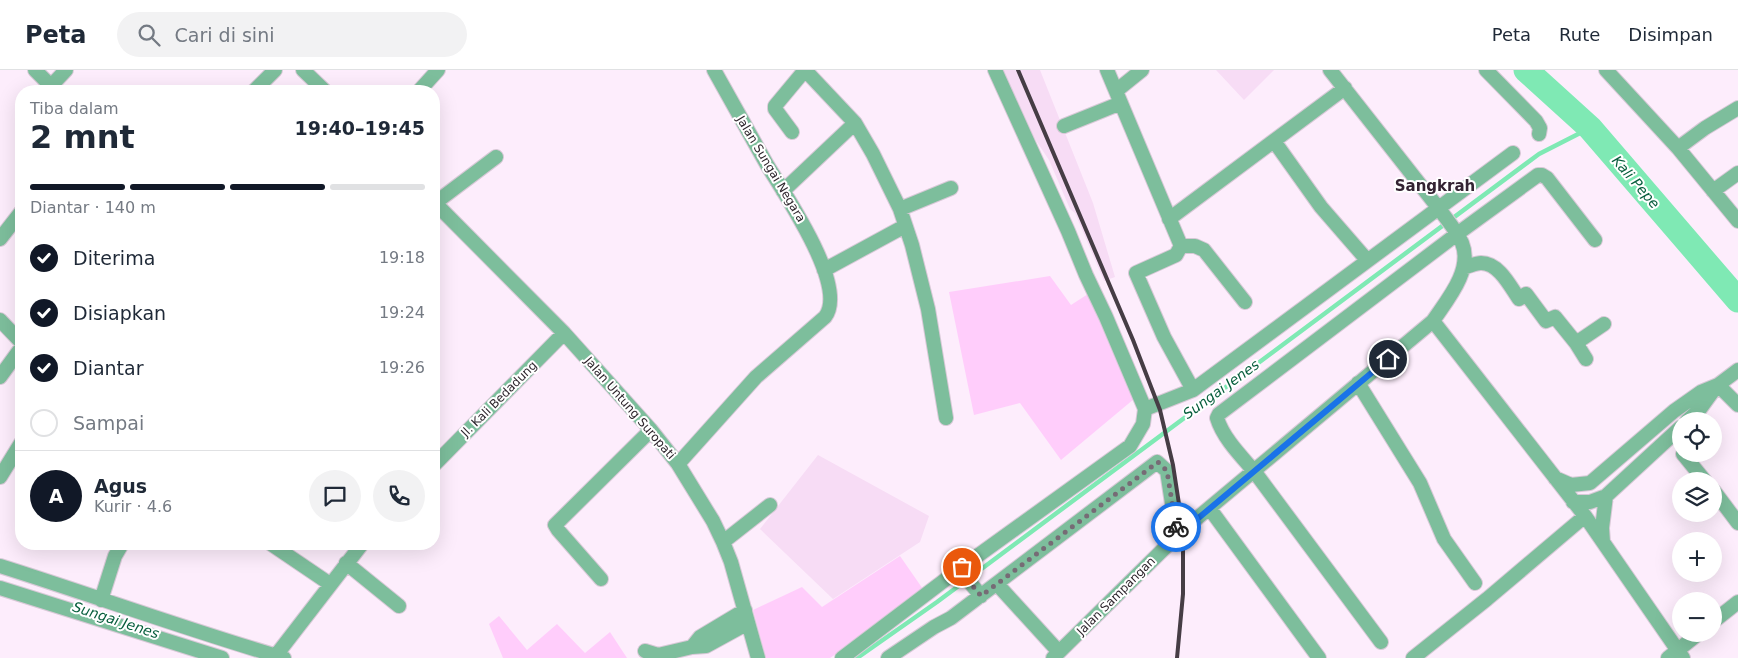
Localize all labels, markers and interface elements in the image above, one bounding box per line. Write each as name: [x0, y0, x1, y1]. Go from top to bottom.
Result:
search box: [117, 12, 467, 57]
text: Peta: [25, 21, 87, 49]
icon: search: [135, 21, 163, 49]
text: Cari di sini: [175, 24, 274, 46]
text: Peta: [1492, 24, 1531, 45]
text: Rute: [1559, 24, 1600, 45]
text: Disimpan: [1628, 24, 1713, 45]
text: Tiba dalam: [30, 99, 119, 118]
street label: Jalan Sungai Negara: [733, 112, 808, 225]
text: 19:40–19:45: [295, 117, 425, 139]
text: 2 mnt: [30, 118, 135, 156]
water label: Kali Pepe: [1609, 153, 1663, 211]
district label: Sangkrah: [1395, 177, 1475, 195]
text: Diantar · 140 m: [30, 198, 156, 217]
icon: check: [30, 244, 58, 272]
text: Diterima: [73, 247, 155, 269]
text: 19:18: [379, 248, 425, 267]
icon: check: [30, 299, 58, 327]
text: Disiapkan: [73, 302, 166, 324]
text: 19:24: [379, 303, 425, 322]
pin: [1367, 338, 1409, 380]
icon: home: [1374, 345, 1402, 373]
street label: Jalan Untung Suropati: [581, 353, 678, 462]
icon: check: [30, 354, 58, 382]
water label: Sungai Jenes: [1180, 356, 1262, 422]
text: Diantar: [73, 357, 144, 379]
text: 19:26: [379, 358, 425, 377]
street label: Jl. Kali Bedadung: [458, 358, 540, 440]
text: Sampai: [73, 412, 144, 434]
map controls: [1672, 412, 1722, 642]
button: locate: [1672, 412, 1722, 462]
button: chat: [309, 470, 361, 522]
button: phone: [373, 470, 425, 522]
button: layers: [1672, 472, 1722, 522]
text: Agus: [94, 475, 147, 497]
text: A: [49, 485, 63, 507]
text: Kurir · 4.6: [94, 497, 172, 516]
courier: [1151, 502, 1201, 552]
icon: bike: [1162, 513, 1190, 541]
button: +: [1672, 532, 1722, 582]
pin: [941, 546, 983, 588]
icon: bag: [948, 553, 976, 581]
street label: Jalan Sampangan: [1073, 554, 1158, 639]
button: −: [1672, 592, 1722, 642]
water label: Sungai Jenes: [71, 598, 161, 642]

